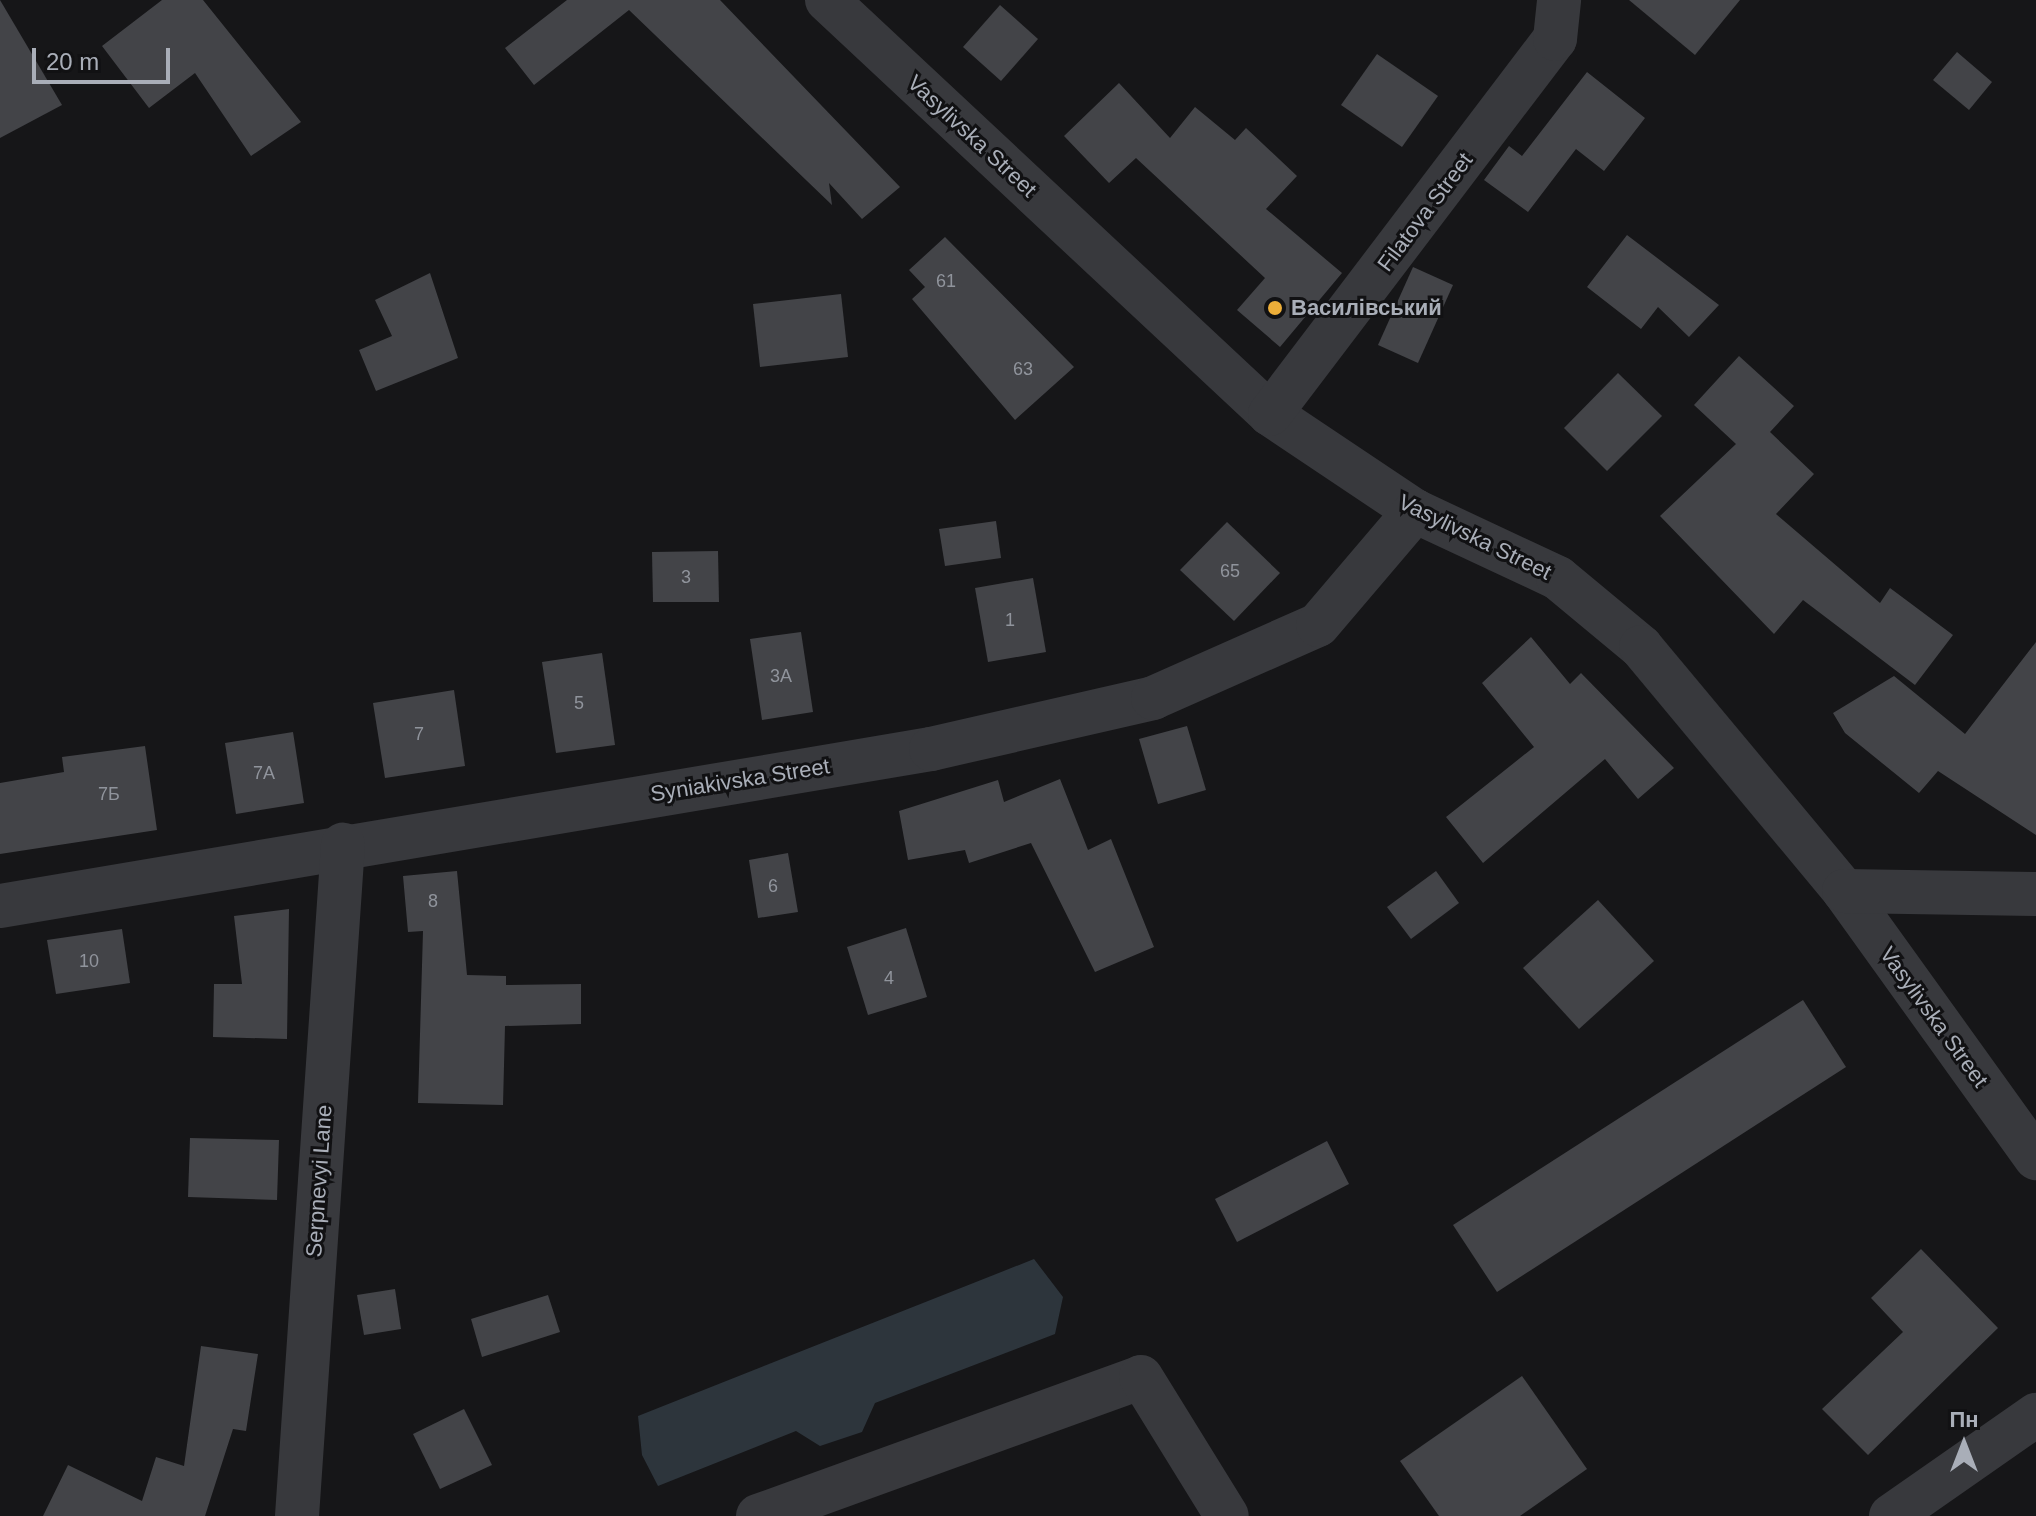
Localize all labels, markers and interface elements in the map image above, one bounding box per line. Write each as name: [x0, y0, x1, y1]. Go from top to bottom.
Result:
scale bar: [36, 32, 174, 82]
text: 20 m: [46, 48, 99, 75]
street label: Vasylivska Street: [902, 69, 1042, 203]
street label: Filatova Street: [1372, 147, 1478, 277]
house number: 61: [936, 270, 956, 292]
place label: Василівський: [1291, 295, 1442, 321]
marker: Василівський: [1266, 299, 1284, 317]
house number: 63: [1013, 358, 1033, 380]
street label: Vasylivska Street: [1394, 489, 1556, 585]
house number: 65: [1220, 560, 1240, 582]
house number: 3: [681, 566, 691, 588]
house number: 1: [1005, 609, 1015, 631]
house number: 3А: [770, 665, 792, 687]
house number: 5: [574, 692, 584, 714]
house number: 7: [414, 723, 424, 745]
street label: Syniakivska Street: [649, 753, 831, 807]
house number: 7А: [253, 762, 275, 784]
house number: 7Б: [98, 783, 120, 805]
house number: 6: [768, 875, 778, 897]
house number: 8: [428, 890, 438, 912]
street label: Vasylivska Street: [1874, 942, 1994, 1092]
house number: 10: [79, 950, 99, 972]
house number: 4: [884, 967, 894, 989]
street label: Serpnevyi Lane: [300, 1104, 338, 1258]
north arrow: [1924, 1404, 2004, 1484]
text: Пн: [1949, 1407, 1979, 1432]

